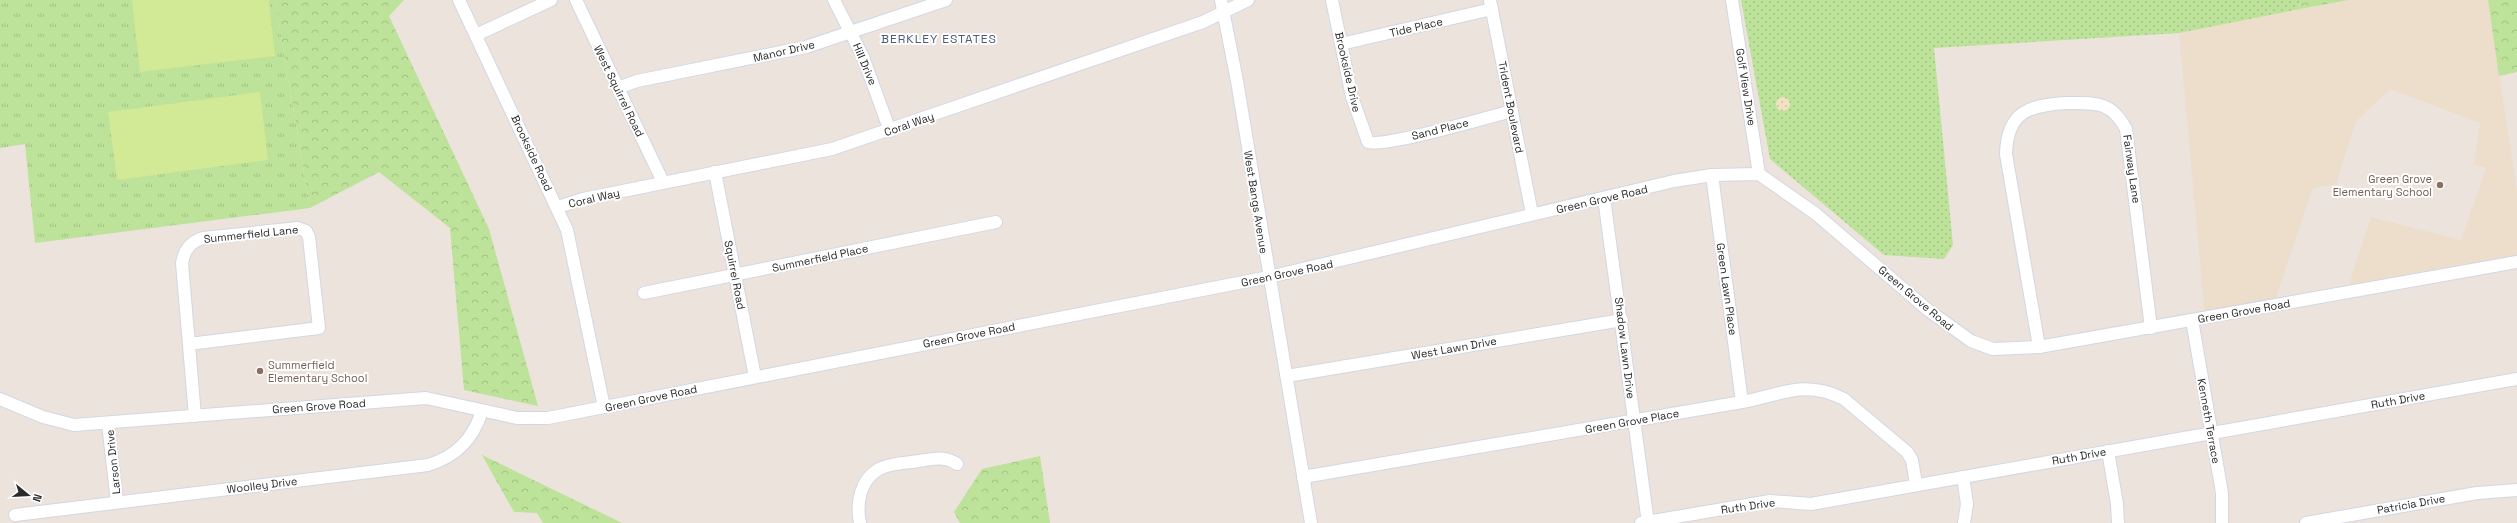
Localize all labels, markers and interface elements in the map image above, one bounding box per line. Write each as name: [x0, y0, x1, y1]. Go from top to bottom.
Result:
street label: Tide Place: [1388, 14, 1444, 40]
district label: BERKLEY ESTATES: [881, 31, 997, 47]
street label: Brookside Drive: [1332, 31, 1364, 113]
street label: Manor Drive: [752, 37, 816, 65]
street label: Hill Drive: [850, 41, 880, 87]
street label: West Squirrel Road: [591, 43, 647, 139]
street label: Golf View Drive: [1733, 47, 1759, 127]
street label: Trident Boulevard: [1495, 60, 1527, 154]
street label: Coral Way: [882, 109, 936, 139]
street label: Brookside Road: [508, 113, 556, 193]
street label: Sand Place: [1410, 115, 1470, 143]
street label: Fairway Lane: [2120, 134, 2144, 204]
street label: West Bangs Avenue: [1241, 149, 1271, 255]
place label: Green Grove Elementary School: [2333, 172, 2432, 199]
marker: Green Grove Elementary School: [2435, 180, 2445, 190]
street label: Green Grove Road: [1555, 182, 1649, 216]
street label: Coral Way: [567, 185, 621, 211]
street label: Summerfield Lane: [203, 222, 299, 246]
street label: Squirrel Road: [721, 239, 749, 311]
street label: Summerfield Place: [771, 241, 869, 275]
street label: Green Lawn Place: [1714, 242, 1740, 336]
street label: Green Grove Road: [1240, 256, 1334, 290]
street label: Green Grove Road: [1876, 263, 1956, 333]
street label: Green Grove Road: [2197, 296, 2291, 326]
street label: Shadow Lawn Drive: [1612, 297, 1638, 399]
street label: Green Grove Road: [922, 319, 1016, 351]
street label: West Lawn Drive: [1410, 334, 1498, 362]
place label: Summerfield Elementary School: [268, 358, 367, 385]
marker: Summerfield Elementary School: [255, 366, 265, 376]
street label: Kenneth Terrace: [2195, 377, 2223, 465]
street label: Green Grove Road: [604, 381, 698, 415]
street label: Ruth Drive: [2370, 388, 2426, 412]
street label: Green Grove Road: [272, 396, 366, 416]
street label: Green Grove Place: [1584, 406, 1680, 436]
street label: Larson Drive: [103, 429, 123, 495]
street label: Ruth Drive: [2051, 444, 2107, 468]
street label: Woolley Drive: [226, 474, 298, 496]
north arrow: [8, 475, 48, 515]
street label: Patricia Drive: [2376, 491, 2446, 517]
text: N: [30, 492, 45, 504]
street label: Ruth Drive: [1720, 495, 1776, 517]

